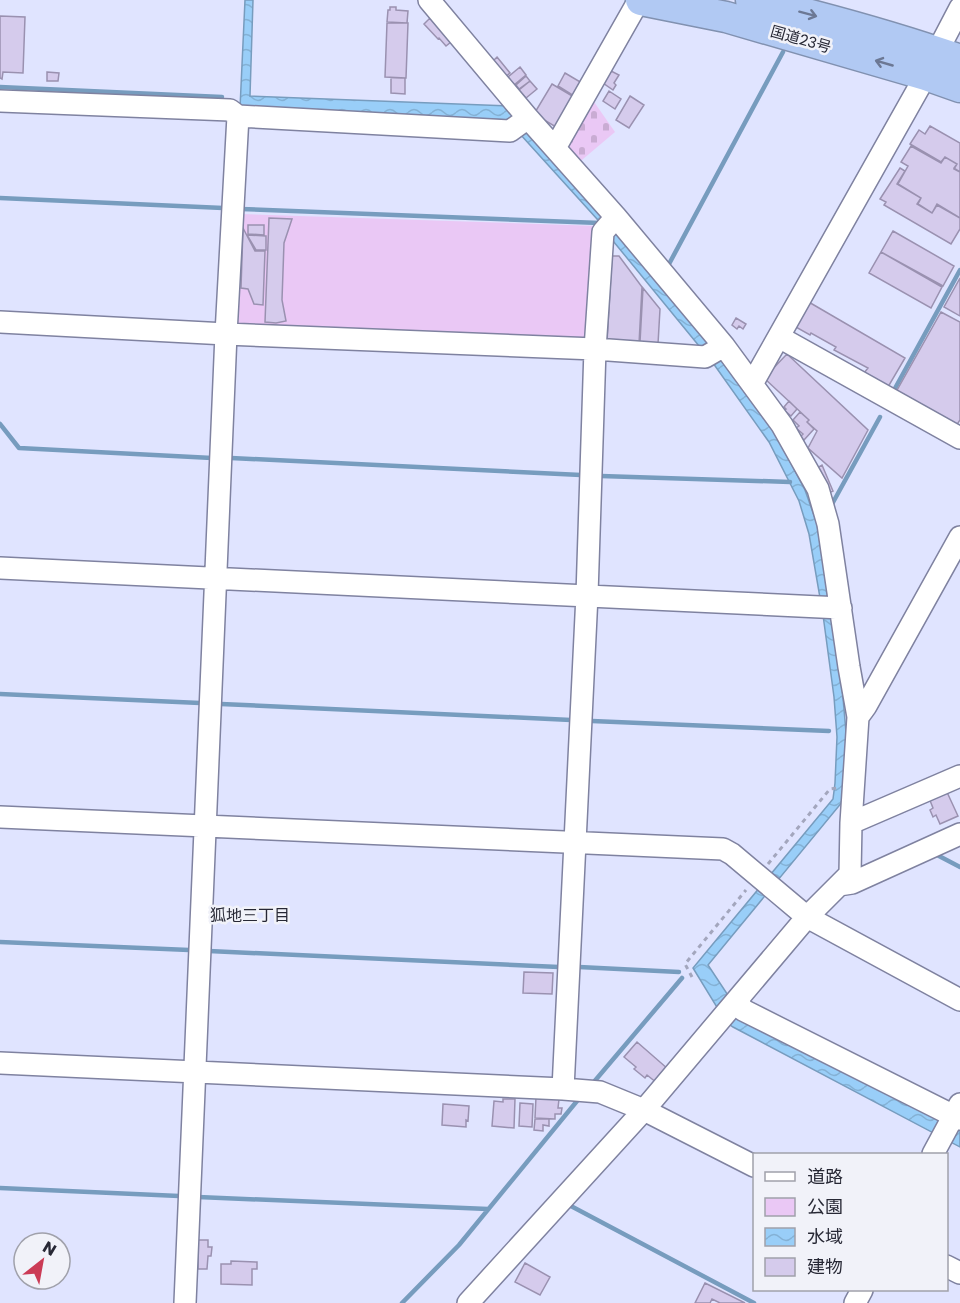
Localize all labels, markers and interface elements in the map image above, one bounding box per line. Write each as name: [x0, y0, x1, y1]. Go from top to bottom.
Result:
one-way arrow: [798, 9, 817, 20]
street label: 国道23号: [768, 20, 834, 58]
one-way arrow: [875, 57, 894, 68]
district label: 狐地三丁目: [210, 904, 290, 927]
legend: [753, 1153, 948, 1291]
text: 道路: [807, 1164, 843, 1189]
text: 公園: [807, 1194, 843, 1219]
text: 水域: [807, 1224, 843, 1249]
north arrow: [12, 1231, 72, 1291]
text: N: [38, 1236, 61, 1262]
text: 建物: [807, 1254, 843, 1279]

